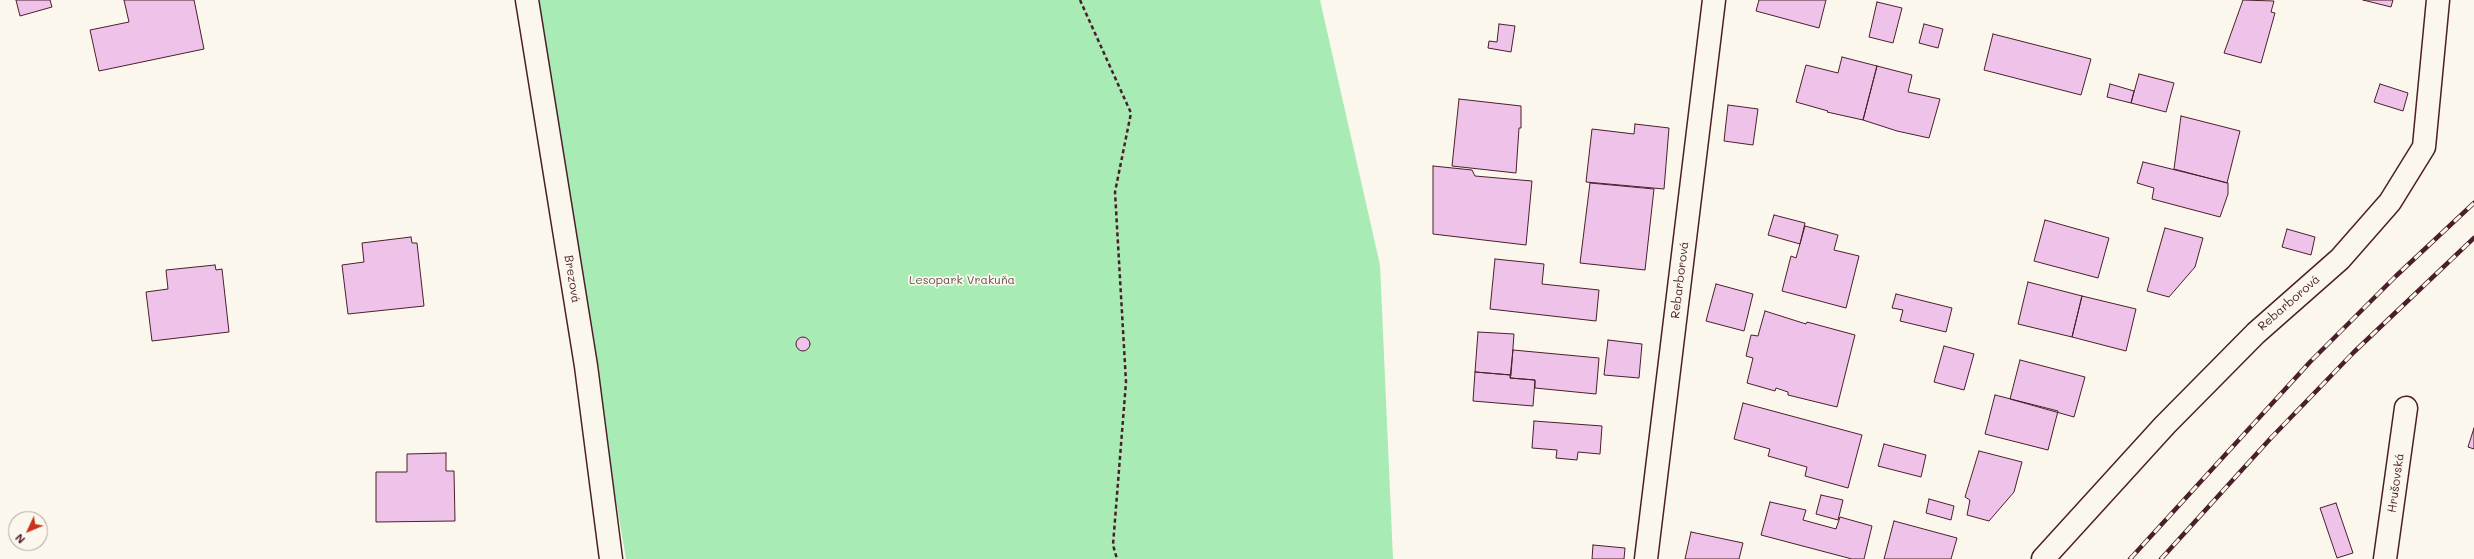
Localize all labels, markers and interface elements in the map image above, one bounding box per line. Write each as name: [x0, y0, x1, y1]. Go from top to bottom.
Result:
street label: Rebarborová: [1668, 241, 1692, 319]
street label: Brezová: [561, 254, 583, 304]
street label: Rebarborová: [2255, 272, 2323, 334]
park label: Lesopark Vrakuňa: [909, 273, 1015, 287]
street label: Hrušovská: [2385, 452, 2407, 514]
north arrow: [8, 511, 48, 551]
text: N: [11, 531, 28, 547]

